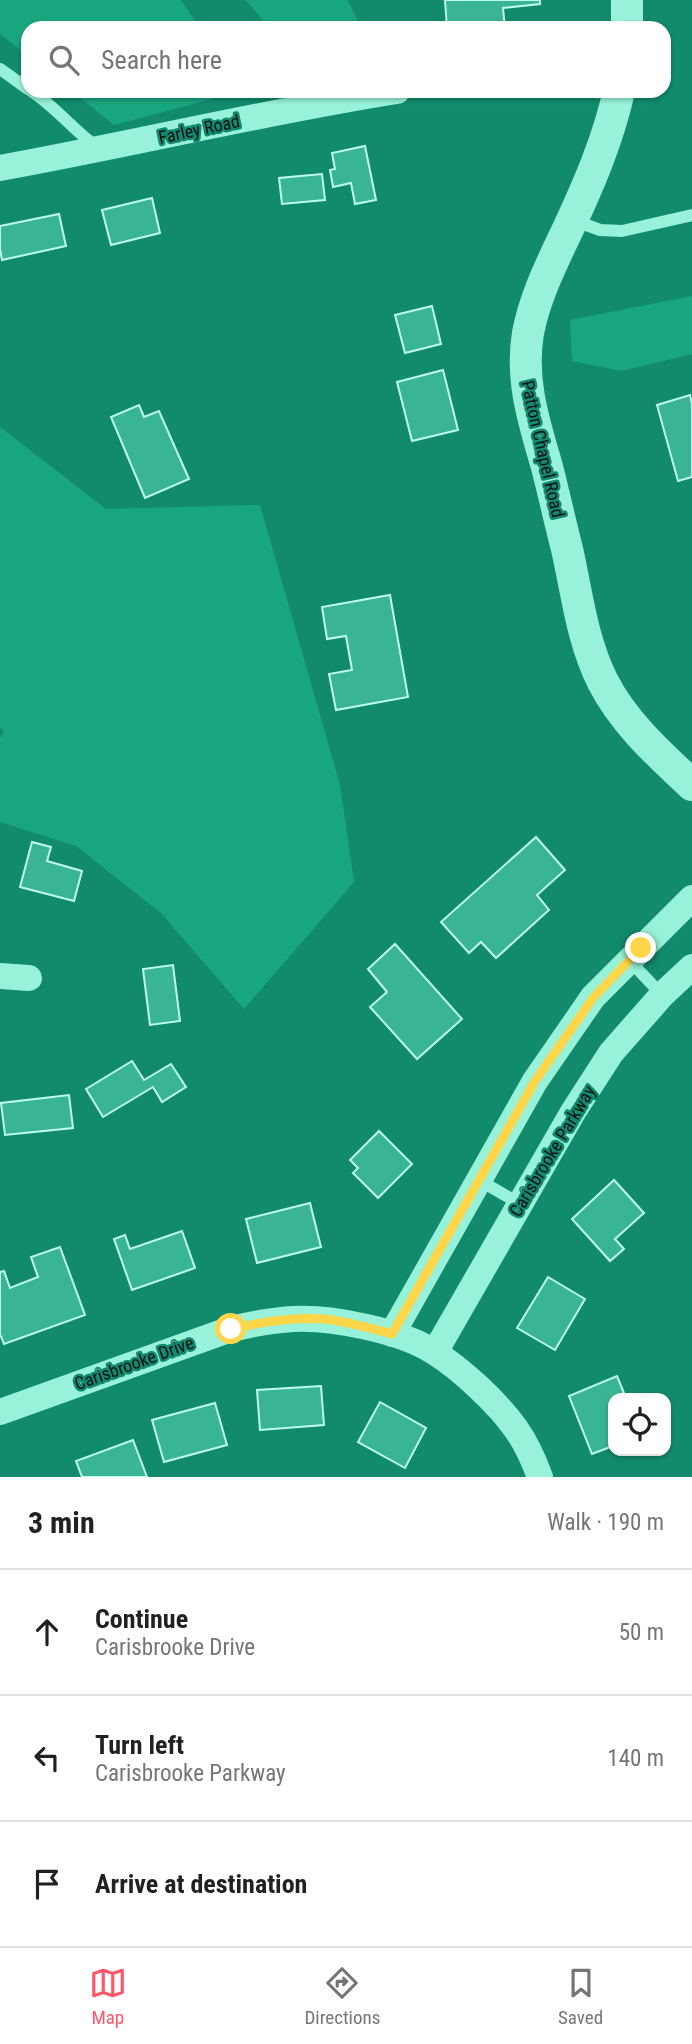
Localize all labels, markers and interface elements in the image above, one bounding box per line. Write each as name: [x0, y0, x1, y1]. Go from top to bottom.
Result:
search box: [21, 21, 671, 98]
icon: search: [45, 41, 83, 79]
text: Search here: [101, 45, 222, 75]
street label: Farley Road: [156, 110, 242, 148]
street label: Patton Chapel Road: [517, 378, 569, 520]
route end: [625, 932, 656, 963]
street label: Carisbrooke Parkway: [505, 1081, 600, 1220]
route start: [215, 1313, 246, 1344]
street label: Carisbrooke Drive: [72, 1332, 196, 1394]
map controls: [608, 1393, 671, 1456]
button: locate: [608, 1393, 671, 1456]
text: 3 min: [28, 1505, 95, 1540]
text: Walk · 190 m: [547, 1509, 664, 1536]
text: Continue: [95, 1604, 188, 1634]
icon: ahead: [28, 1613, 66, 1651]
text: 50 m: [619, 1619, 664, 1646]
text: Carisbrooke Drive: [95, 1634, 255, 1661]
text: Turn left: [95, 1730, 184, 1760]
icon: left: [28, 1739, 66, 1777]
text: 140 m: [607, 1745, 664, 1772]
text: Carisbrooke Parkway: [95, 1760, 286, 1787]
icon: arrive: [28, 1865, 66, 1903]
text: Arrive at destination: [95, 1869, 307, 1899]
tab: Map: [89, 1964, 127, 2029]
tab: Directions: [304, 1964, 380, 2029]
tab: Saved: [558, 1964, 603, 2029]

